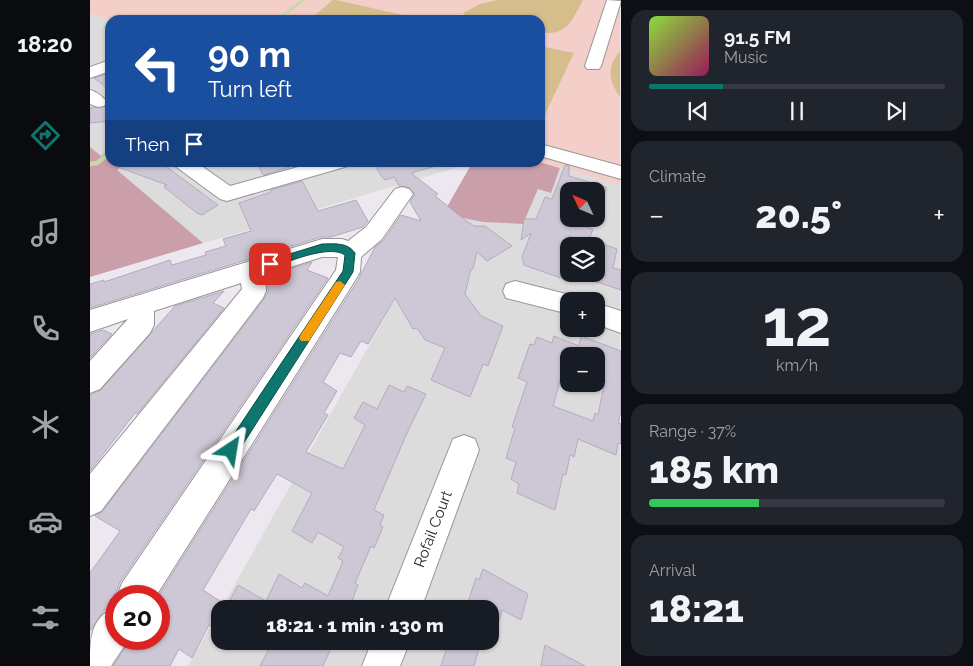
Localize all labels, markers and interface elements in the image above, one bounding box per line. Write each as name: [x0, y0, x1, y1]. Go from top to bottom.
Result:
text: 91.5 FM: [724, 26, 791, 48]
text: 18:20: [17, 31, 73, 57]
text: 90 m: [208, 34, 291, 75]
icon: left: [125, 35, 190, 100]
text: Music: [724, 48, 768, 67]
text: Turn left: [208, 76, 292, 102]
icon: previous: [684, 97, 712, 125]
icon: pause: [783, 97, 811, 125]
icon: next: [882, 97, 910, 125]
icon: directions: [28, 118, 63, 153]
icon: arrive: [180, 130, 208, 158]
text: Then: [125, 133, 170, 155]
text: Climate: [649, 167, 706, 186]
north arrow: [560, 182, 605, 228]
map controls: [560, 182, 605, 392]
text: 20.5°: [755, 192, 842, 237]
text: −: [649, 199, 664, 232]
text: +: [933, 199, 945, 232]
icon: music: [28, 215, 63, 250]
button: layers: [560, 237, 605, 282]
pin: [249, 243, 291, 285]
icon: arrive: [256, 250, 284, 278]
text: 12: [763, 285, 831, 361]
button: +: [560, 292, 605, 337]
icon: phone: [28, 311, 63, 346]
button: −: [560, 347, 605, 392]
text: km/h: [776, 356, 818, 375]
icon: climate: [28, 407, 63, 442]
text: Range · 37%: [649, 422, 736, 441]
position arrow: [204, 423, 256, 475]
text: 185 km: [649, 447, 779, 492]
street label: Rofail Court: [410, 488, 456, 570]
icon: car: [28, 504, 63, 539]
text: Arrival: [649, 561, 696, 580]
speed limit sign: 20: [105, 585, 170, 650]
text: 18:21: [649, 586, 744, 631]
icon: filters: [28, 600, 63, 635]
text: 18:21 · 1 min · 130 m: [266, 614, 444, 636]

